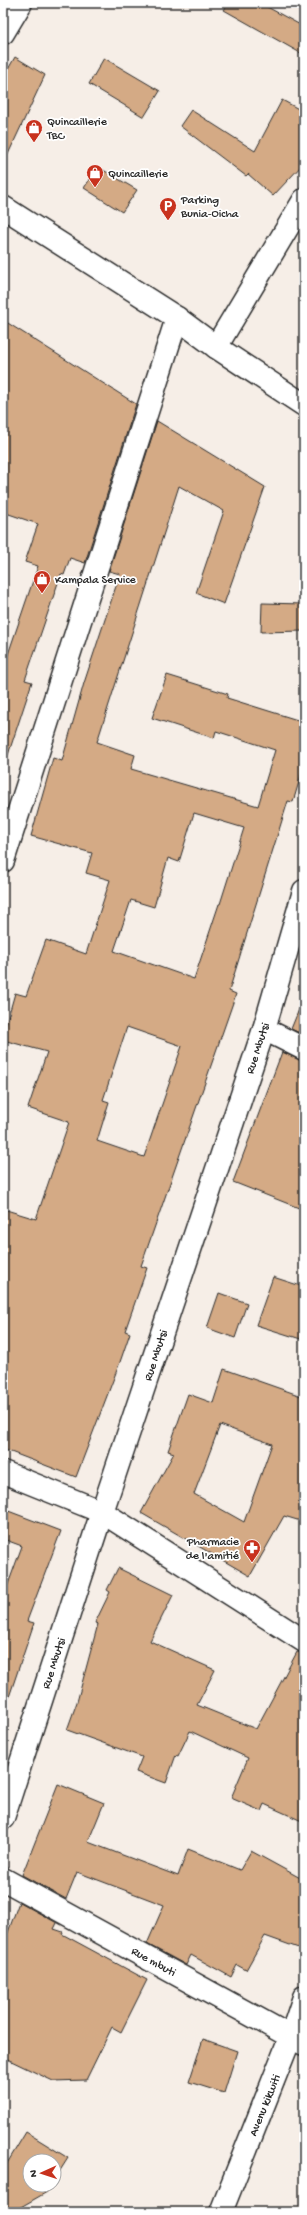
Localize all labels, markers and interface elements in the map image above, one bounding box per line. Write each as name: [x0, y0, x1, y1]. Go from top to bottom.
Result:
place label: Quincaillerie TBC: [46, 116, 108, 144]
shop icon: Quincaillerie TBC: [24, 118, 44, 143]
shop icon: Quincaillerie: [85, 163, 105, 188]
place label: Quincaillerie: [108, 168, 169, 182]
place label: Parking Bunia-Oicha: [180, 194, 239, 222]
parking icon: Parking Bunia-Oicha: [158, 196, 178, 221]
shop icon: Kampala Service: [32, 569, 52, 594]
place label: Kampala Service: [55, 574, 136, 588]
street label: Rue Mbutsi: [244, 1021, 274, 1076]
street label: Rue Mbutsi: [142, 1328, 172, 1383]
place label: Pharmacie de l'amitié: [186, 1536, 240, 1564]
pharmacy icon: Pharmacie de l'amitié: [242, 1538, 262, 1563]
street label: Rue Mbutsi: [40, 1636, 70, 1691]
street label: Rue mbuti: [128, 1945, 178, 1981]
street label: Avenu kikwiti: [247, 2072, 285, 2139]
north arrow: [22, 2153, 62, 2193]
text: N: [28, 2170, 40, 2177]

